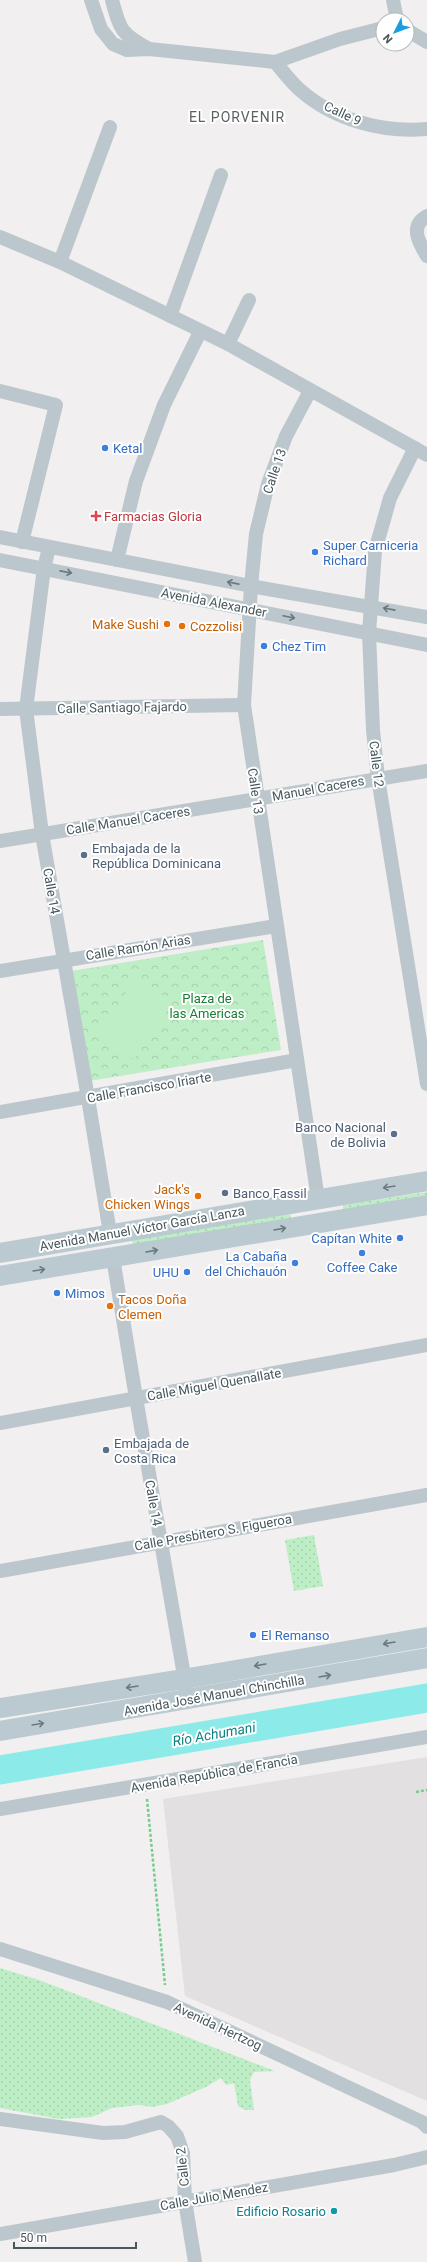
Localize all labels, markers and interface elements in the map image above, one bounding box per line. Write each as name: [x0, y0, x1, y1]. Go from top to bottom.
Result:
north arrow: [375, 12, 415, 52]
text: N: [380, 31, 395, 46]
street label: Calle 9: [322, 98, 364, 129]
district label: EL PORVENIR: [189, 109, 285, 125]
place label: Ketal: [113, 441, 142, 456]
marker: Ketal: [100, 443, 110, 453]
street label: Calle 13: [260, 447, 289, 496]
place label: Farmacias Gloria: [104, 509, 202, 524]
marker: Farmacias Gloria: [91, 511, 101, 521]
place label: Super Carniceria Richard: [323, 538, 418, 568]
marker: Super Carniceria Richard: [310, 547, 320, 557]
one-way arrow: [59, 569, 72, 577]
one-way arrow: [227, 578, 240, 586]
street label: Avenida Alexander: [160, 585, 268, 620]
one-way arrow: [383, 605, 396, 613]
one-way arrow: [283, 614, 296, 622]
place label: Make Sushi: [92, 617, 159, 632]
marker: Make Sushi: [162, 619, 172, 629]
place label: Cozzolisi: [190, 619, 242, 634]
marker: Cozzolisi: [177, 621, 187, 631]
place label: Chez Tim: [272, 639, 326, 654]
marker: Chez Tim: [259, 641, 269, 651]
street label: Calle Santiago Fajardo: [57, 699, 187, 716]
street label: Calle 12: [366, 740, 387, 788]
street label: Calle 13: [245, 767, 266, 815]
street label: Manuel Caceres: [271, 773, 366, 804]
street label: Calle Manuel Caceres: [65, 803, 191, 838]
place label: Embajada de la República Dominicana: [92, 841, 221, 871]
marker: Embajada de la República Dominicana: [79, 850, 89, 860]
street label: Calle 14: [40, 867, 63, 916]
street label: Calle Ramón Arias: [85, 932, 192, 963]
park label: Plaza de las Americas: [169, 991, 245, 1021]
street label: Calle Francisco Iriarte: [86, 1069, 212, 1106]
place label: Banco Nacional de Bolivia: [295, 1120, 386, 1150]
marker: Banco Nacional de Bolivia: [389, 1129, 399, 1139]
place label: Jack's Chicken Wings: [105, 1182, 190, 1212]
one-way arrow: [382, 1183, 395, 1191]
place label: Banco Fassil: [233, 1186, 307, 1201]
marker: Banco Fassil: [220, 1188, 230, 1198]
marker: Jack's Chicken Wings: [193, 1191, 203, 1201]
street label: Avenida Manuel Víctor García Lanza: [38, 1203, 246, 1254]
one-way arrow: [273, 1225, 286, 1233]
place label: Capítan White: [311, 1231, 392, 1246]
marker: Capítan White: [395, 1233, 405, 1243]
one-way arrow: [145, 1247, 158, 1255]
marker: Coffee Cake: [357, 1248, 367, 1258]
place label: La Cabaña del Chichauón: [205, 1249, 287, 1279]
marker: La Cabaña del Chichauón: [290, 1258, 300, 1268]
place label: Coffee Cake: [327, 1260, 397, 1275]
place label: UHU: [153, 1265, 179, 1280]
one-way arrow: [32, 1266, 45, 1274]
marker: UHU: [182, 1267, 192, 1277]
place label: Mimos: [65, 1286, 105, 1301]
marker: Mimos: [52, 1288, 62, 1298]
place label: Tacos Doña Clemen: [118, 1292, 186, 1322]
marker: Tacos Doña Clemen: [105, 1301, 115, 1311]
street label: Calle Miguel Quenallate: [146, 1365, 282, 1404]
place label: Embajada de Costa Rica: [114, 1436, 189, 1466]
marker: Embajada de Costa Rica: [101, 1445, 111, 1455]
street label: Calle 14: [142, 1479, 165, 1528]
street label: Calle Presbitero S. Figueroa: [133, 1511, 293, 1554]
place label: El Remanso: [261, 1628, 329, 1643]
marker: El Remanso: [248, 1630, 258, 1640]
one-way arrow: [382, 1639, 395, 1647]
one-way arrow: [254, 1662, 267, 1670]
street label: Avenida José Manuel Chinchilla: [123, 1672, 306, 1719]
one-way arrow: [318, 1672, 331, 1680]
one-way arrow: [126, 1683, 139, 1691]
water label: Río Achumani: [171, 1719, 257, 1749]
one-way arrow: [32, 1720, 45, 1728]
street label: Avenida República de Francia: [129, 1751, 299, 1796]
street label: Avenida Hertzog: [171, 1999, 264, 2053]
street label: Calle 2: [173, 2147, 192, 2187]
street label: Calle Julio Mendez: [159, 2180, 270, 2213]
place label: Edificio Rosario: [236, 2204, 326, 2219]
marker: Edificio Rosario: [329, 2206, 339, 2216]
scale bar: [14, 2224, 136, 2250]
text: 50 m: [20, 2231, 47, 2245]

